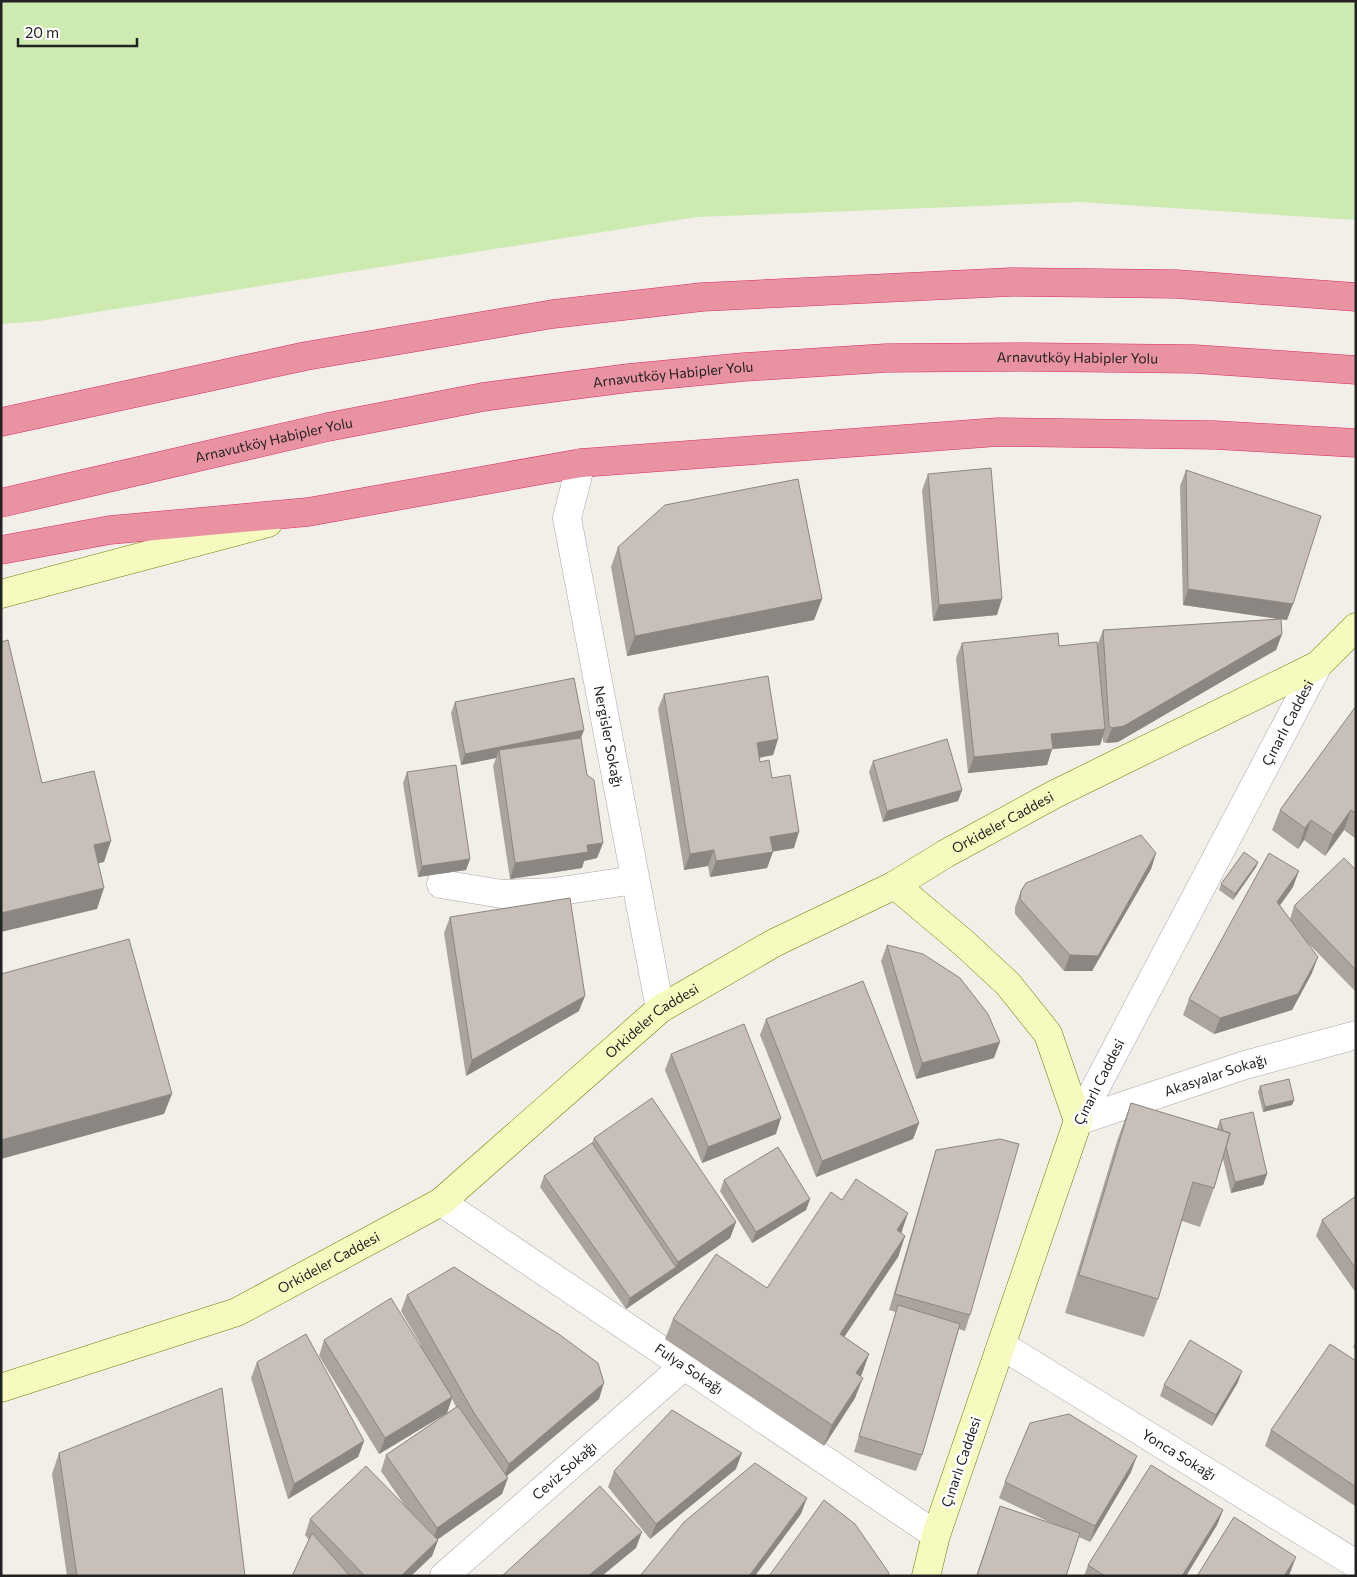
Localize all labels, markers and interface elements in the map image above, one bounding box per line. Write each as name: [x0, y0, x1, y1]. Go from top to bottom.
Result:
scale bar: [18, 15, 136, 47]
text: 20 m: [25, 23, 59, 41]
street label: Arnavutköy Habipler Yolu: [997, 348, 1158, 367]
street label: Arnavutköy Habipler Yolu: [592, 357, 754, 391]
street label: Arnavutköy Habipler Yolu: [193, 413, 354, 466]
street label: Çınarlı Caddesi: [1258, 677, 1317, 768]
street label: Nergisler Sokağı: [591, 684, 627, 788]
street label: Orkideler Caddesi: [949, 787, 1056, 857]
street label: Orkideler Caddesi: [601, 980, 701, 1062]
street label: Çınarlı Caddesi: [1070, 1036, 1128, 1128]
street label: Akasyalar Sokağı: [1162, 1050, 1269, 1100]
street label: Orkideler Caddesi: [274, 1228, 382, 1297]
street label: Fulya Sokağı: [652, 1339, 727, 1398]
street label: Çınarlı Caddesi: [937, 1414, 984, 1509]
street label: Yonca Sokağı: [1139, 1425, 1219, 1484]
street label: Ceviz Sokağı: [528, 1438, 600, 1503]

